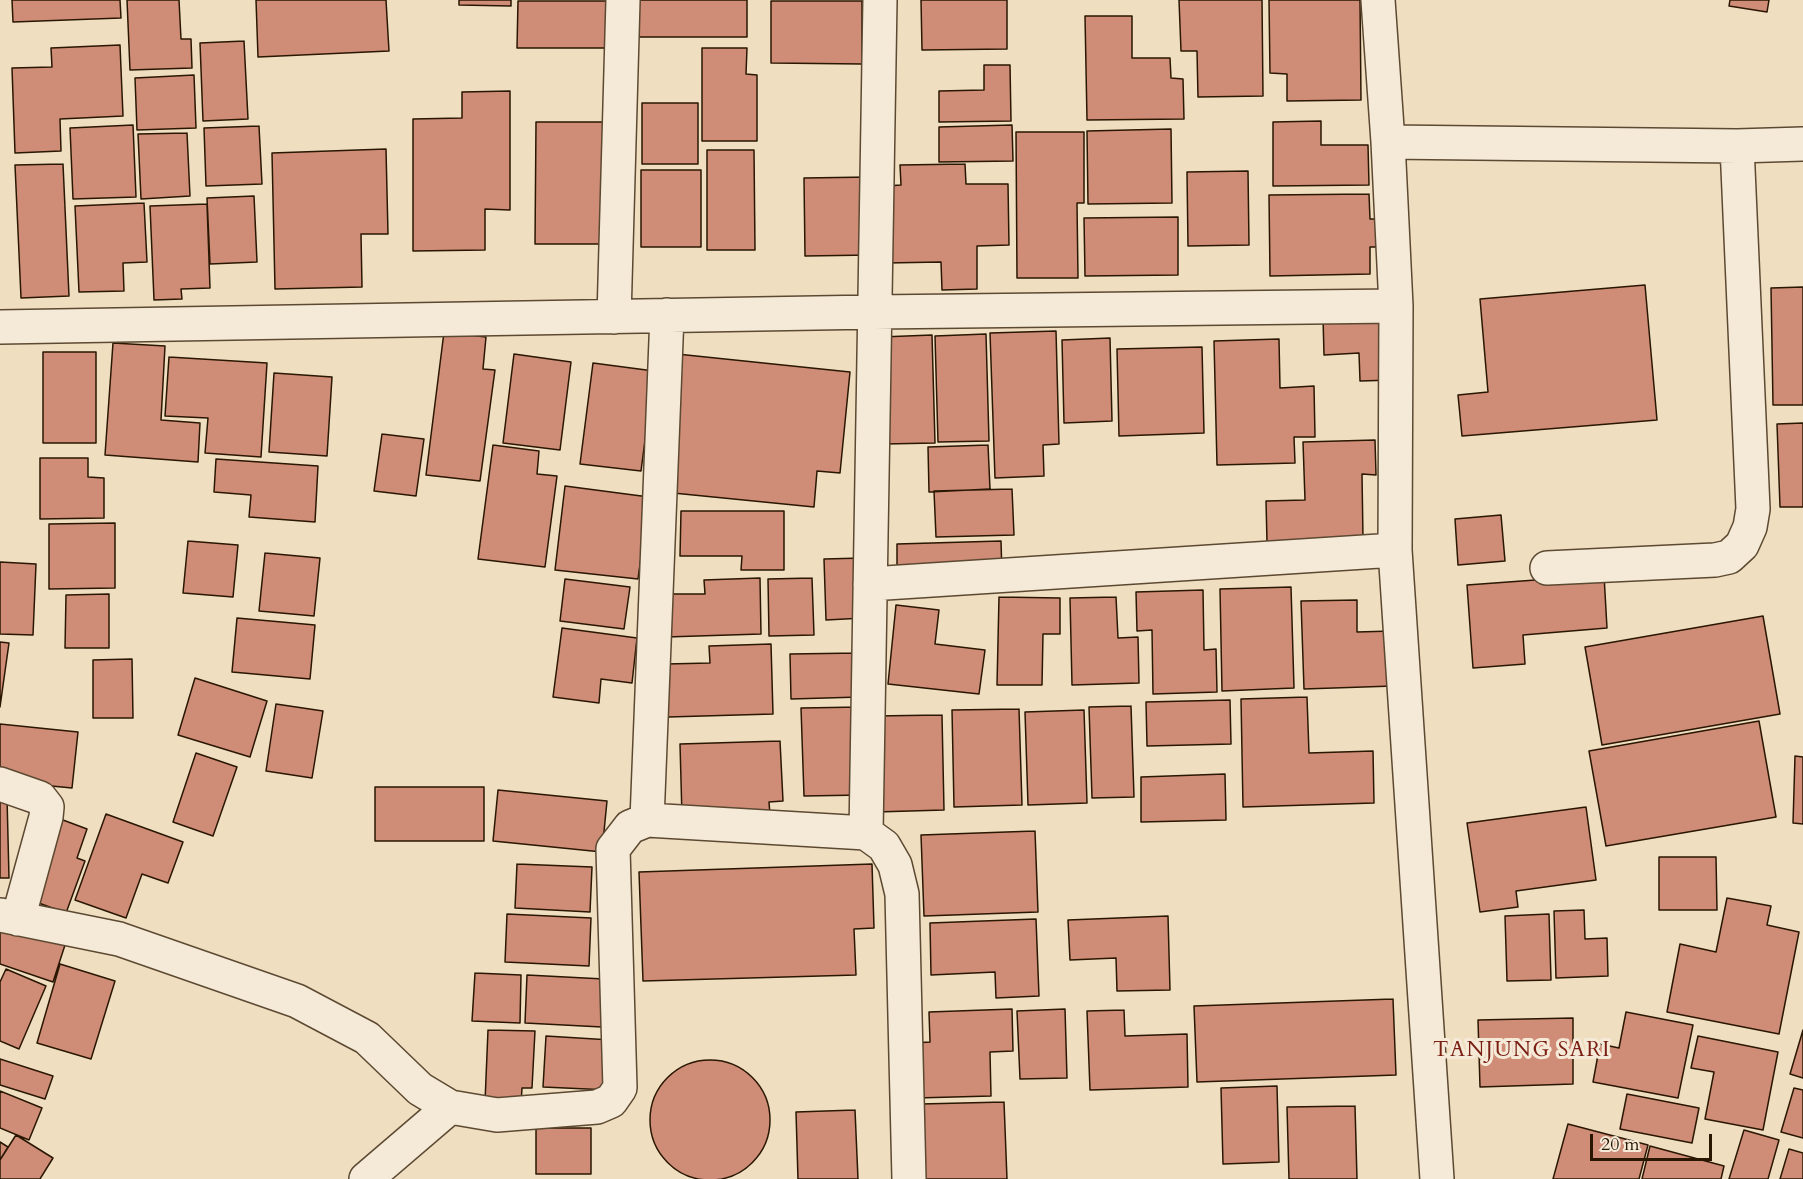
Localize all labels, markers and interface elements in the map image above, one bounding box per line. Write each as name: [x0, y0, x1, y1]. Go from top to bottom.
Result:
district label: TANJUNG SARI: [1433, 1038, 1611, 1064]
scale bar: [1593, 1122, 1714, 1160]
text: 20 m: [1601, 1132, 1640, 1157]

